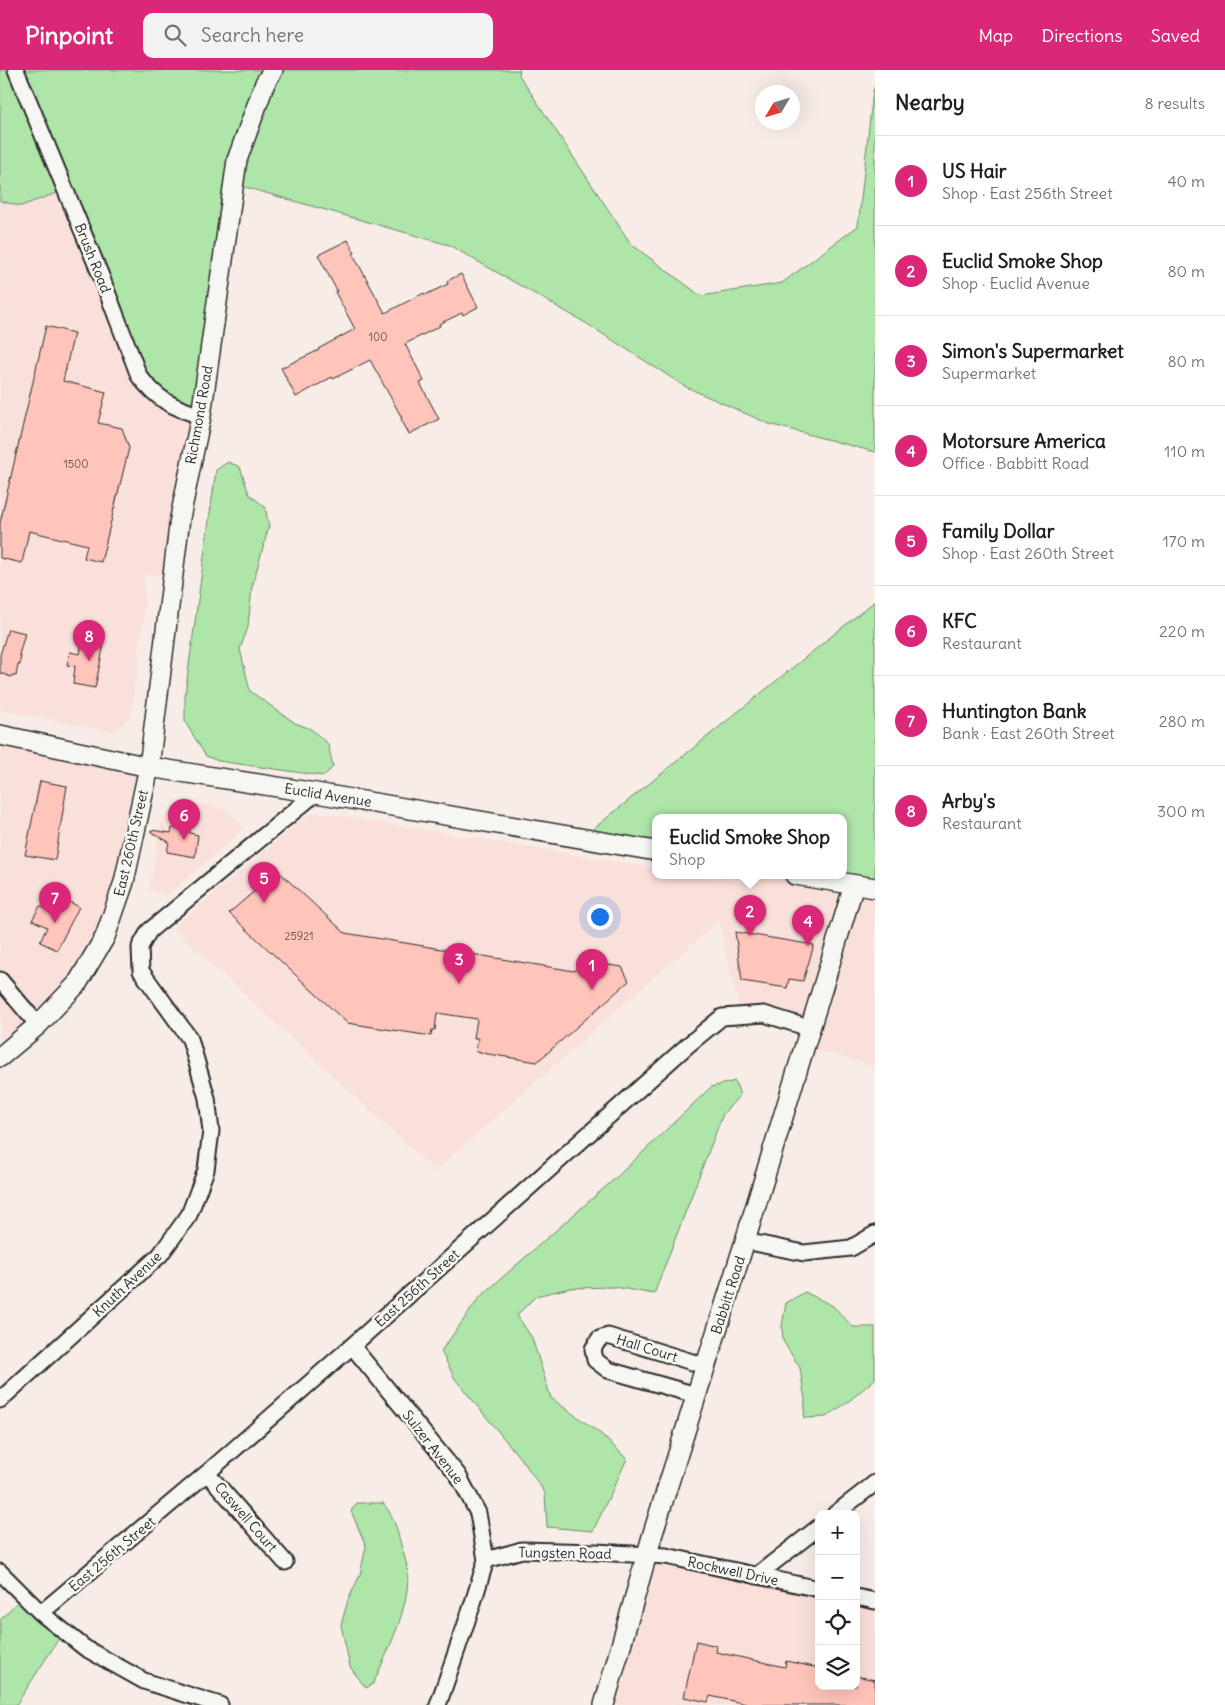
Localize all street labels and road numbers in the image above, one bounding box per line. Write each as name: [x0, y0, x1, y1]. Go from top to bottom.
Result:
street label: Brush Road: [71, 220, 115, 296]
street label: Richmond Road: [181, 364, 217, 466]
street label: Euclid Avenue: [283, 779, 373, 811]
street label: East 260th Street: [110, 788, 152, 898]
street label: East 256th Street: [371, 1245, 463, 1331]
street label: Knuth Avenue: [89, 1247, 165, 1321]
street label: Babbitt Road: [707, 1254, 749, 1336]
street label: Hall Court: [614, 1330, 680, 1366]
street label: Sulzer Avenue: [398, 1406, 468, 1488]
street label: Caswell Court: [211, 1478, 282, 1556]
street label: East 256th Street: [65, 1512, 159, 1596]
street label: Tungsten Road: [518, 1543, 612, 1563]
street label: Rockwell Drive: [686, 1553, 780, 1589]

